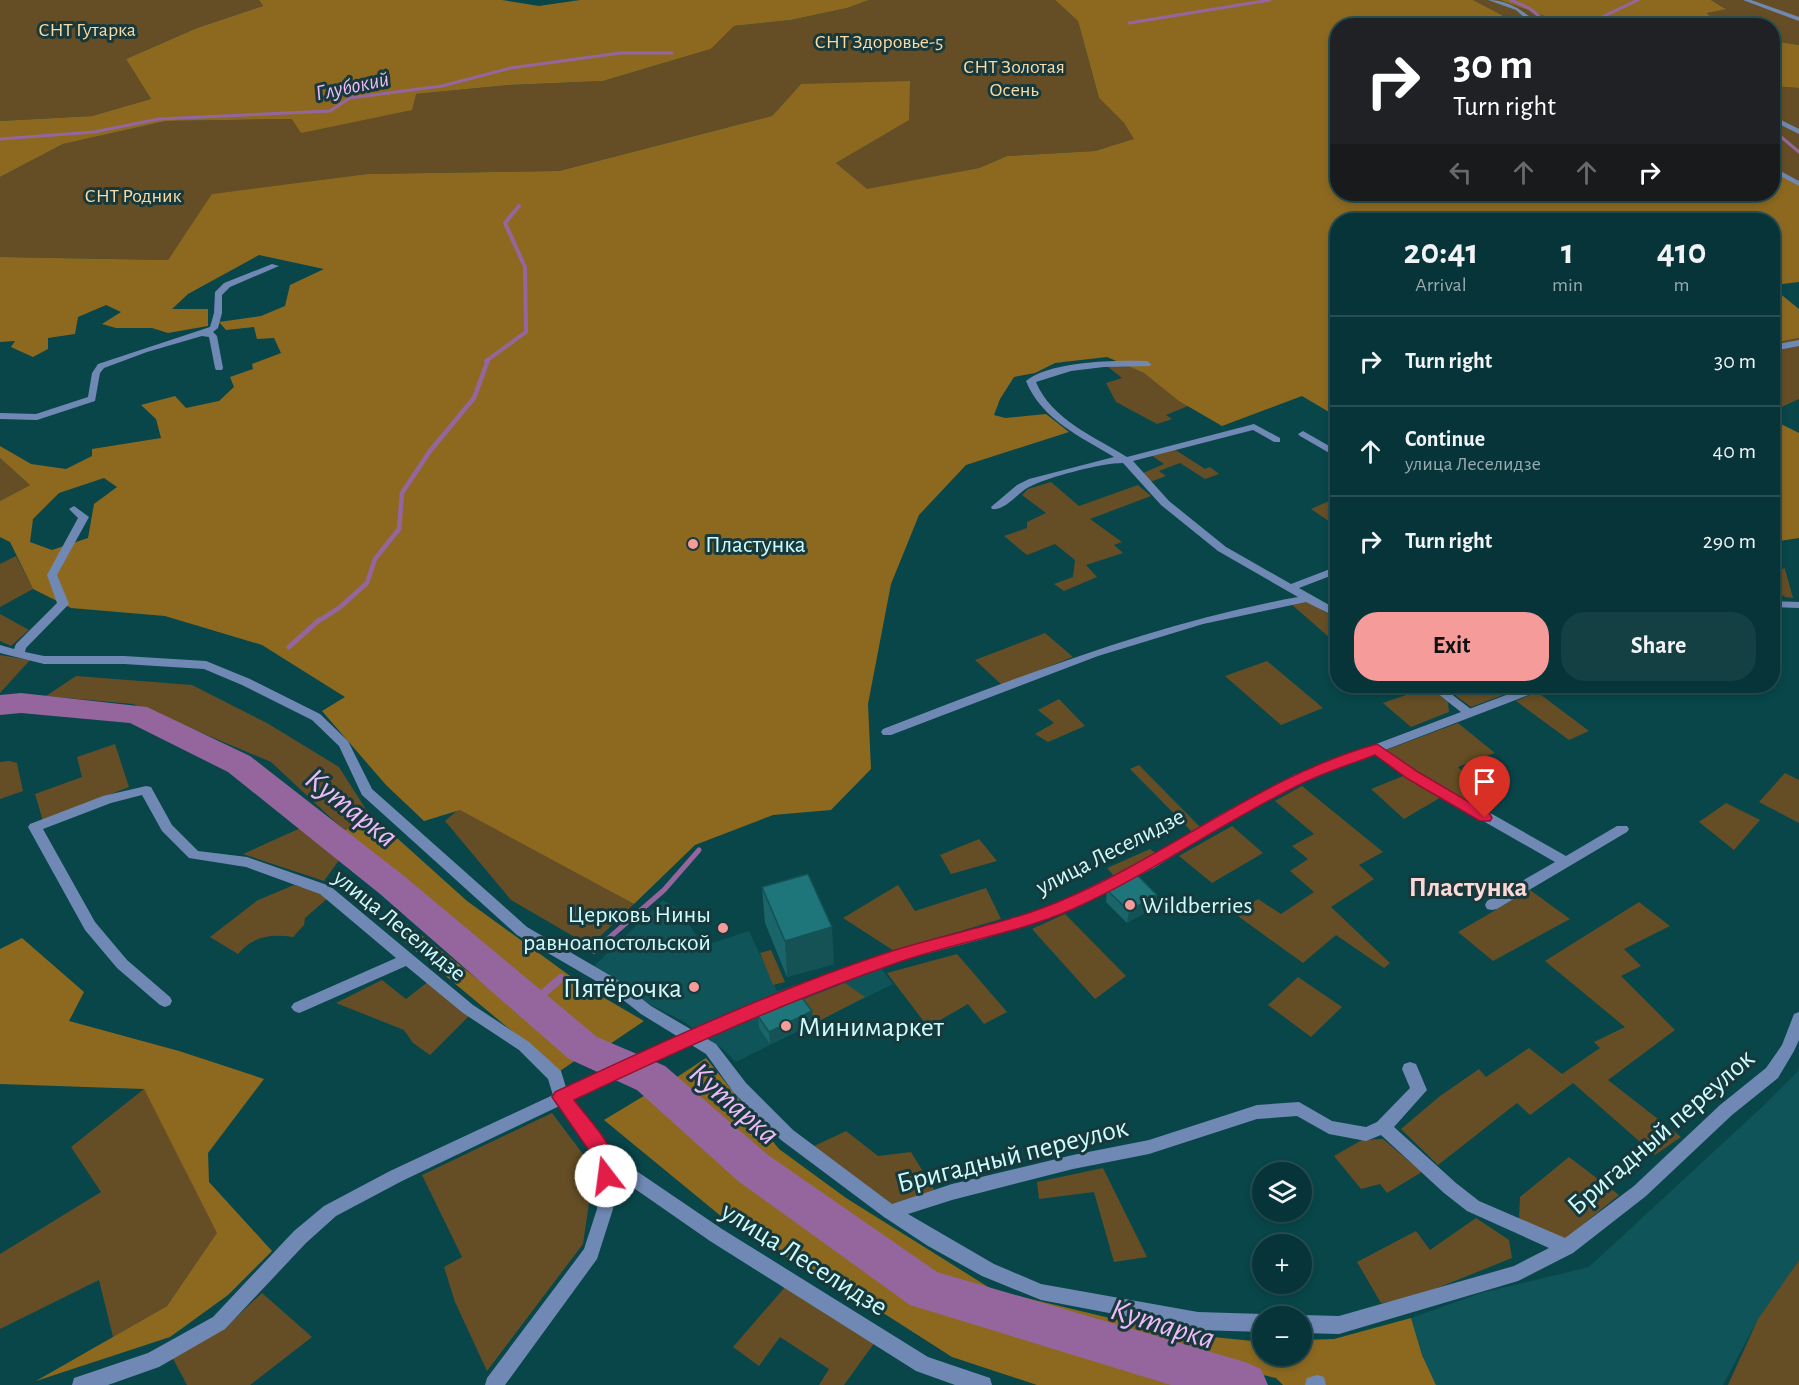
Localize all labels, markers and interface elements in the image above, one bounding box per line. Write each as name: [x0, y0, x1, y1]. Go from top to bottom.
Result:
park label: СНТ Гутарка: [38, 20, 136, 40]
park label: СНТ Здоровье-5: [815, 32, 943, 52]
icon: right: [1354, 42, 1432, 120]
text: 30 m: [1453, 44, 1533, 86]
park label: СНТ Золотая Осень: [963, 57, 1065, 100]
water label: Глубокий: [314, 67, 391, 104]
text: Turn right: [1453, 93, 1556, 120]
icon: left: [1444, 156, 1477, 189]
icon: ahead: [1507, 156, 1540, 189]
icon: ahead: [1570, 156, 1603, 189]
icon: right: [1633, 156, 1666, 189]
park label: СНТ Родник: [84, 186, 182, 206]
text: 20:41: [1403, 234, 1479, 270]
text: 1: [1561, 234, 1574, 270]
text: 410: [1657, 234, 1706, 270]
text: Arrival: [1415, 275, 1467, 295]
text: min: [1552, 275, 1583, 295]
text: m: [1674, 275, 1690, 295]
icon: right: [1354, 345, 1387, 378]
text: Turn right: [1405, 350, 1492, 372]
text: 30 m: [1714, 350, 1756, 372]
text: Continue: [1405, 428, 1485, 450]
icon: ahead: [1354, 435, 1387, 468]
text: 40 m: [1713, 440, 1756, 462]
text: улица Леселидзе: [1405, 454, 1541, 474]
icon: right: [1354, 525, 1387, 558]
text: Turn right: [1405, 530, 1492, 552]
text: 290 m: [1703, 530, 1756, 552]
place label: Пластунка: [705, 533, 806, 557]
marker: Пластунка: [686, 537, 700, 551]
button: Exit: [1354, 612, 1549, 681]
button: Share: [1561, 612, 1756, 681]
pin: [1459, 756, 1510, 818]
water label: Кутарка: [299, 762, 403, 854]
icon: arrive: [1468, 765, 1501, 798]
street label: улица Леселидзе: [1031, 804, 1189, 900]
street label: улица Леселидзе: [328, 865, 470, 986]
district label: Пластунка: [1409, 874, 1527, 902]
place label: Wildberries: [1142, 894, 1252, 918]
marker: Wildberries: [1123, 898, 1137, 912]
place label: Церковь Нины равноапостольской: [523, 903, 711, 955]
marker: Церковь Нины равноапостольской: [716, 921, 730, 935]
place label: Пятёрочка: [563, 975, 682, 1003]
marker: Пятёрочка: [687, 980, 701, 994]
place label: Минимаркет: [798, 1014, 945, 1042]
marker: Минимаркет: [779, 1019, 793, 1033]
street label: Бригадный переулок: [1563, 1044, 1760, 1221]
water label: Кутарка: [683, 1057, 785, 1152]
street label: Бригадный переулок: [894, 1114, 1131, 1198]
position arrow: [574, 1144, 638, 1208]
map controls: [1252, 1162, 1312, 1366]
button: layers: [1252, 1162, 1312, 1222]
street label: улица Леселидзе: [715, 1197, 892, 1322]
button: +: [1252, 1234, 1312, 1294]
water label: Кутарка: [1107, 1293, 1218, 1356]
button: −: [1252, 1306, 1312, 1366]

